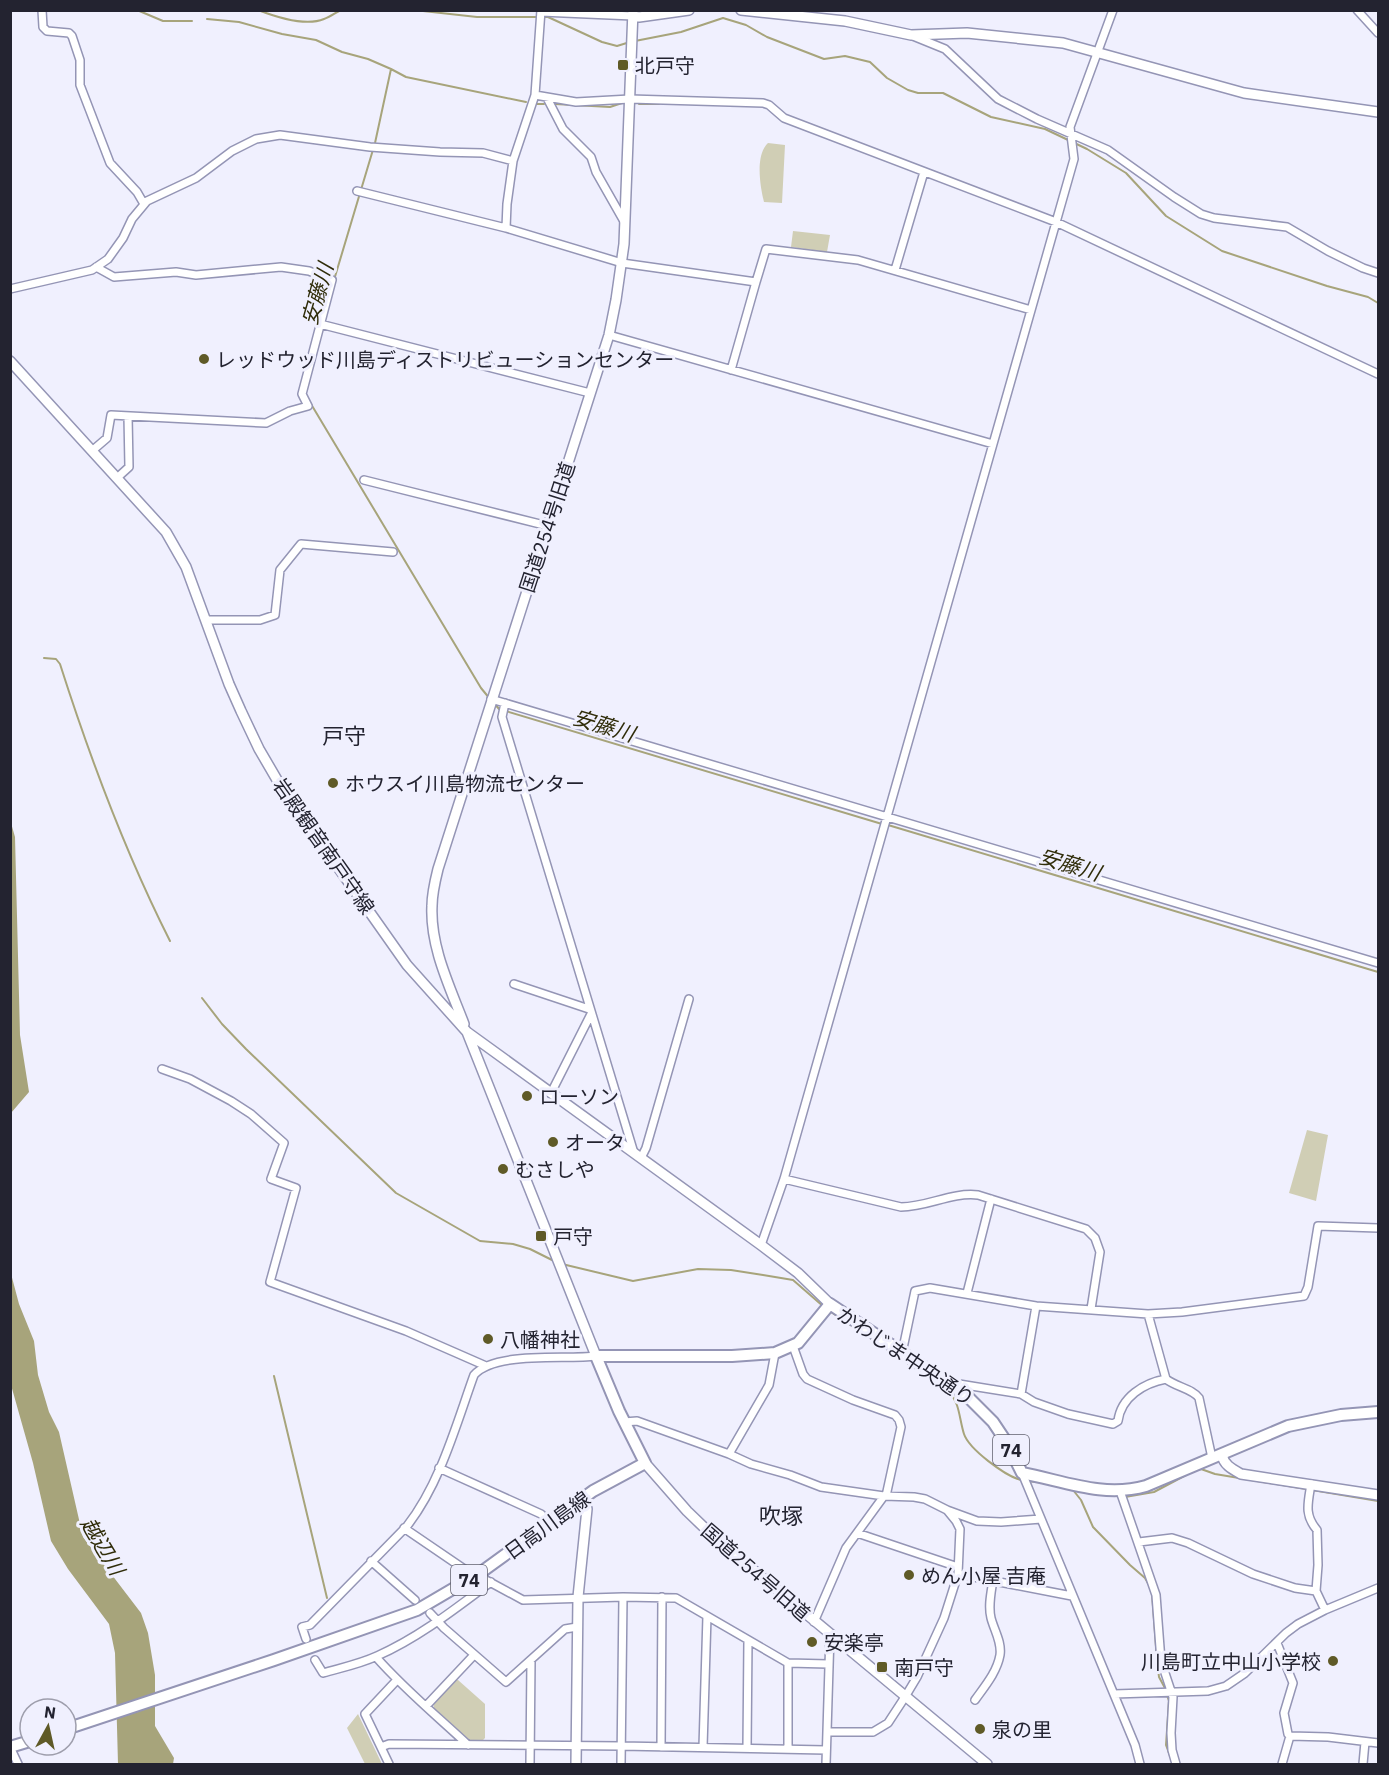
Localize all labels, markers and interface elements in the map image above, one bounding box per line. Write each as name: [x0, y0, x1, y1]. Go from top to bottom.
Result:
place label: 北戸守: [635, 52, 695, 79]
marker: 北戸守: [616, 58, 630, 72]
water label: 安藤川: [295, 258, 340, 328]
place label: レッドウッド川島ディストリビューションセンター: [216, 346, 674, 373]
marker: レッドウッド川島ディストリビューションセンター: [197, 352, 211, 366]
street label: 国道254号旧道: [513, 458, 581, 596]
water label: 安藤川: [570, 702, 640, 748]
district label: 戸守: [322, 721, 366, 750]
place label: ホウスイ川島物流センター: [345, 770, 585, 797]
street label: 岩殿観音南戸守線: [267, 773, 381, 919]
marker: ホウスイ川島物流センター: [326, 776, 340, 790]
water label: 安藤川: [1036, 841, 1106, 887]
place label: ローソン: [539, 1083, 619, 1110]
marker: ローソン: [520, 1089, 534, 1103]
place label: オータ: [565, 1129, 625, 1156]
marker: オータ: [546, 1135, 560, 1149]
place label: むさしや: [515, 1156, 595, 1183]
marker: むさしや: [496, 1162, 510, 1176]
place label: 戸守: [553, 1223, 593, 1250]
marker: 戸守: [534, 1229, 548, 1243]
street label: かわじま中央通り: [832, 1300, 980, 1412]
place label: 八幡神社: [500, 1326, 580, 1353]
marker: 八幡神社: [481, 1332, 495, 1346]
road number: 74: [993, 1435, 1029, 1465]
street label: 日高川島線: [499, 1485, 595, 1565]
district label: 吹塚: [759, 1501, 803, 1530]
water label: 越辺川: [75, 1512, 132, 1582]
street label: 国道254号旧道: [696, 1517, 816, 1627]
place label: めん小屋 吉庵: [921, 1562, 1046, 1589]
road number: 74: [451, 1565, 487, 1595]
marker: めん小屋 吉庵: [902, 1568, 916, 1582]
place label: 安楽亭: [824, 1629, 884, 1656]
marker: 安楽亭: [805, 1635, 819, 1649]
place label: 川島町立中山小学校: [1141, 1648, 1321, 1675]
place label: 南戸守: [894, 1654, 954, 1681]
marker: 川島町立中山小学校: [1326, 1654, 1340, 1668]
marker: 南戸守: [875, 1660, 889, 1674]
north arrow: [18, 1697, 78, 1757]
text: N: [43, 1701, 57, 1723]
place label: 泉の里: [992, 1716, 1052, 1743]
marker: 泉の里: [973, 1722, 987, 1736]

